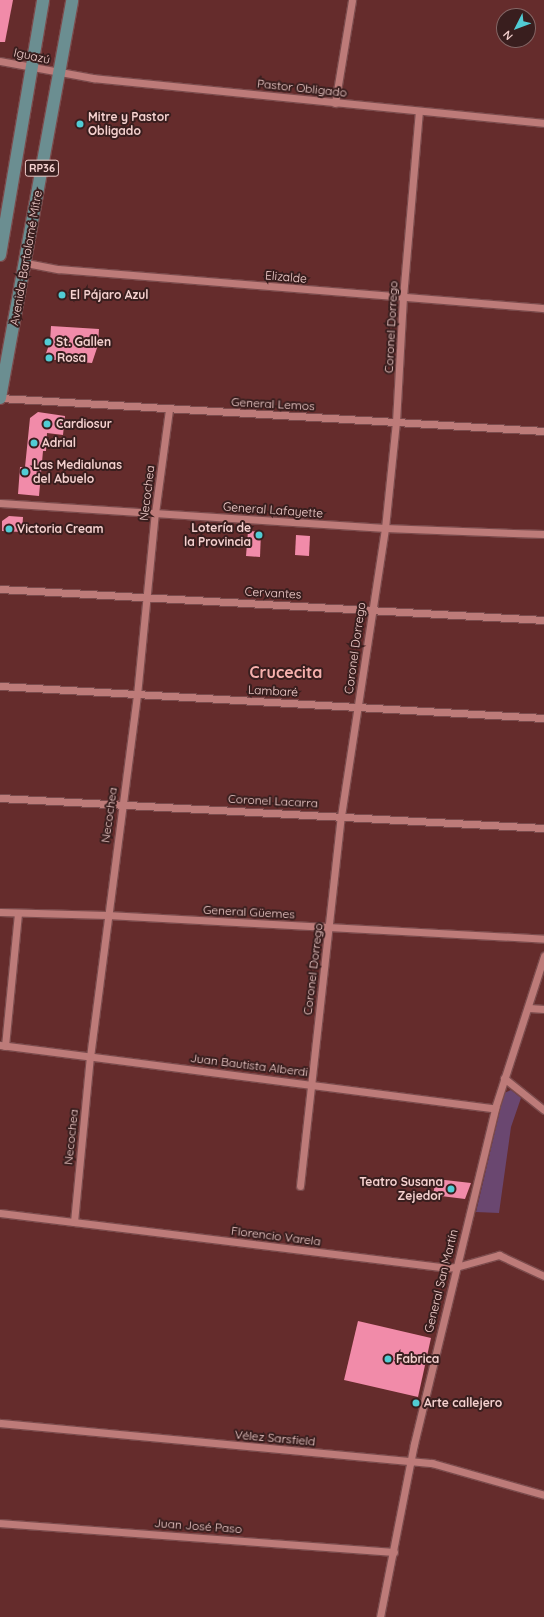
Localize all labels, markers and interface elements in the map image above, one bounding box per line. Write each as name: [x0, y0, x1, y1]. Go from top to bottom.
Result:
north arrow: [496, 8, 536, 48]
text: N: [500, 28, 516, 43]
street label: Iguazú: [12, 45, 52, 67]
street label: Pastor Obligado: [256, 76, 348, 100]
place label: Mitre y Pastor Obligado: [88, 110, 169, 138]
marker: Mitre y Pastor Obligado: [75, 119, 85, 129]
road number: RP36: [24, 159, 60, 177]
street label: Avenida Bartolomé Mitre: [7, 189, 45, 327]
street label: Elizalde: [265, 268, 307, 286]
street label: Coronel Dorrego: [381, 280, 401, 374]
place label: El Pájaro Azul: [70, 288, 149, 302]
marker: El Pájaro Azul: [57, 290, 67, 300]
place label: St. Gallen: [56, 335, 111, 349]
marker: St. Gallen: [43, 337, 53, 347]
place label: Rosa: [57, 351, 86, 365]
marker: Rosa: [44, 353, 54, 363]
street label: General Lemos: [231, 395, 315, 413]
place label: Cardiosur: [56, 417, 112, 431]
marker: Cardiosur: [41, 418, 53, 430]
place label: Adrial: [42, 436, 76, 450]
marker: Adrial: [29, 438, 39, 448]
place label: Las Medialunas del Abuelo: [33, 458, 122, 486]
street label: Necochea: [136, 464, 158, 522]
marker: Las Medialunas del Abuelo: [20, 467, 30, 477]
street label: General Lafayette: [222, 499, 324, 521]
place label: Lotería de la Provincia: [184, 521, 251, 549]
place label: Victoria Cream: [17, 522, 104, 536]
marker: Victoria Cream: [4, 524, 14, 534]
marker: Lotería de la Provincia: [254, 530, 264, 540]
street label: Cervantes: [244, 584, 302, 602]
street label: Coronel Dorrego: [341, 601, 369, 695]
district label: Crucecita: [250, 662, 322, 682]
street label: Lambaré: [248, 682, 298, 700]
street label: Necochea: [98, 786, 120, 844]
street label: Coronel Lacarra: [228, 791, 318, 811]
street label: General Güemes: [203, 902, 295, 922]
street label: Coronel Dorrego: [300, 922, 326, 1016]
street label: Juan Bautista Alberdi: [189, 1051, 309, 1079]
street label: Necochea: [61, 1108, 81, 1166]
place label: Teatro Susana Zejedor: [359, 1175, 443, 1203]
marker: Teatro Susana Zejedor: [446, 1184, 456, 1194]
street label: Florencio Varela: [230, 1223, 322, 1249]
street label: General San Martín: [421, 1228, 461, 1334]
place label: Fabrica: [396, 1352, 439, 1366]
marker: Fabrica: [383, 1354, 393, 1364]
place label: Arte callejero: [424, 1396, 502, 1410]
marker: Arte callejero: [411, 1398, 421, 1408]
street label: Vélez Sarsfield: [234, 1427, 316, 1449]
street label: Juan José Paso: [153, 1516, 243, 1536]

